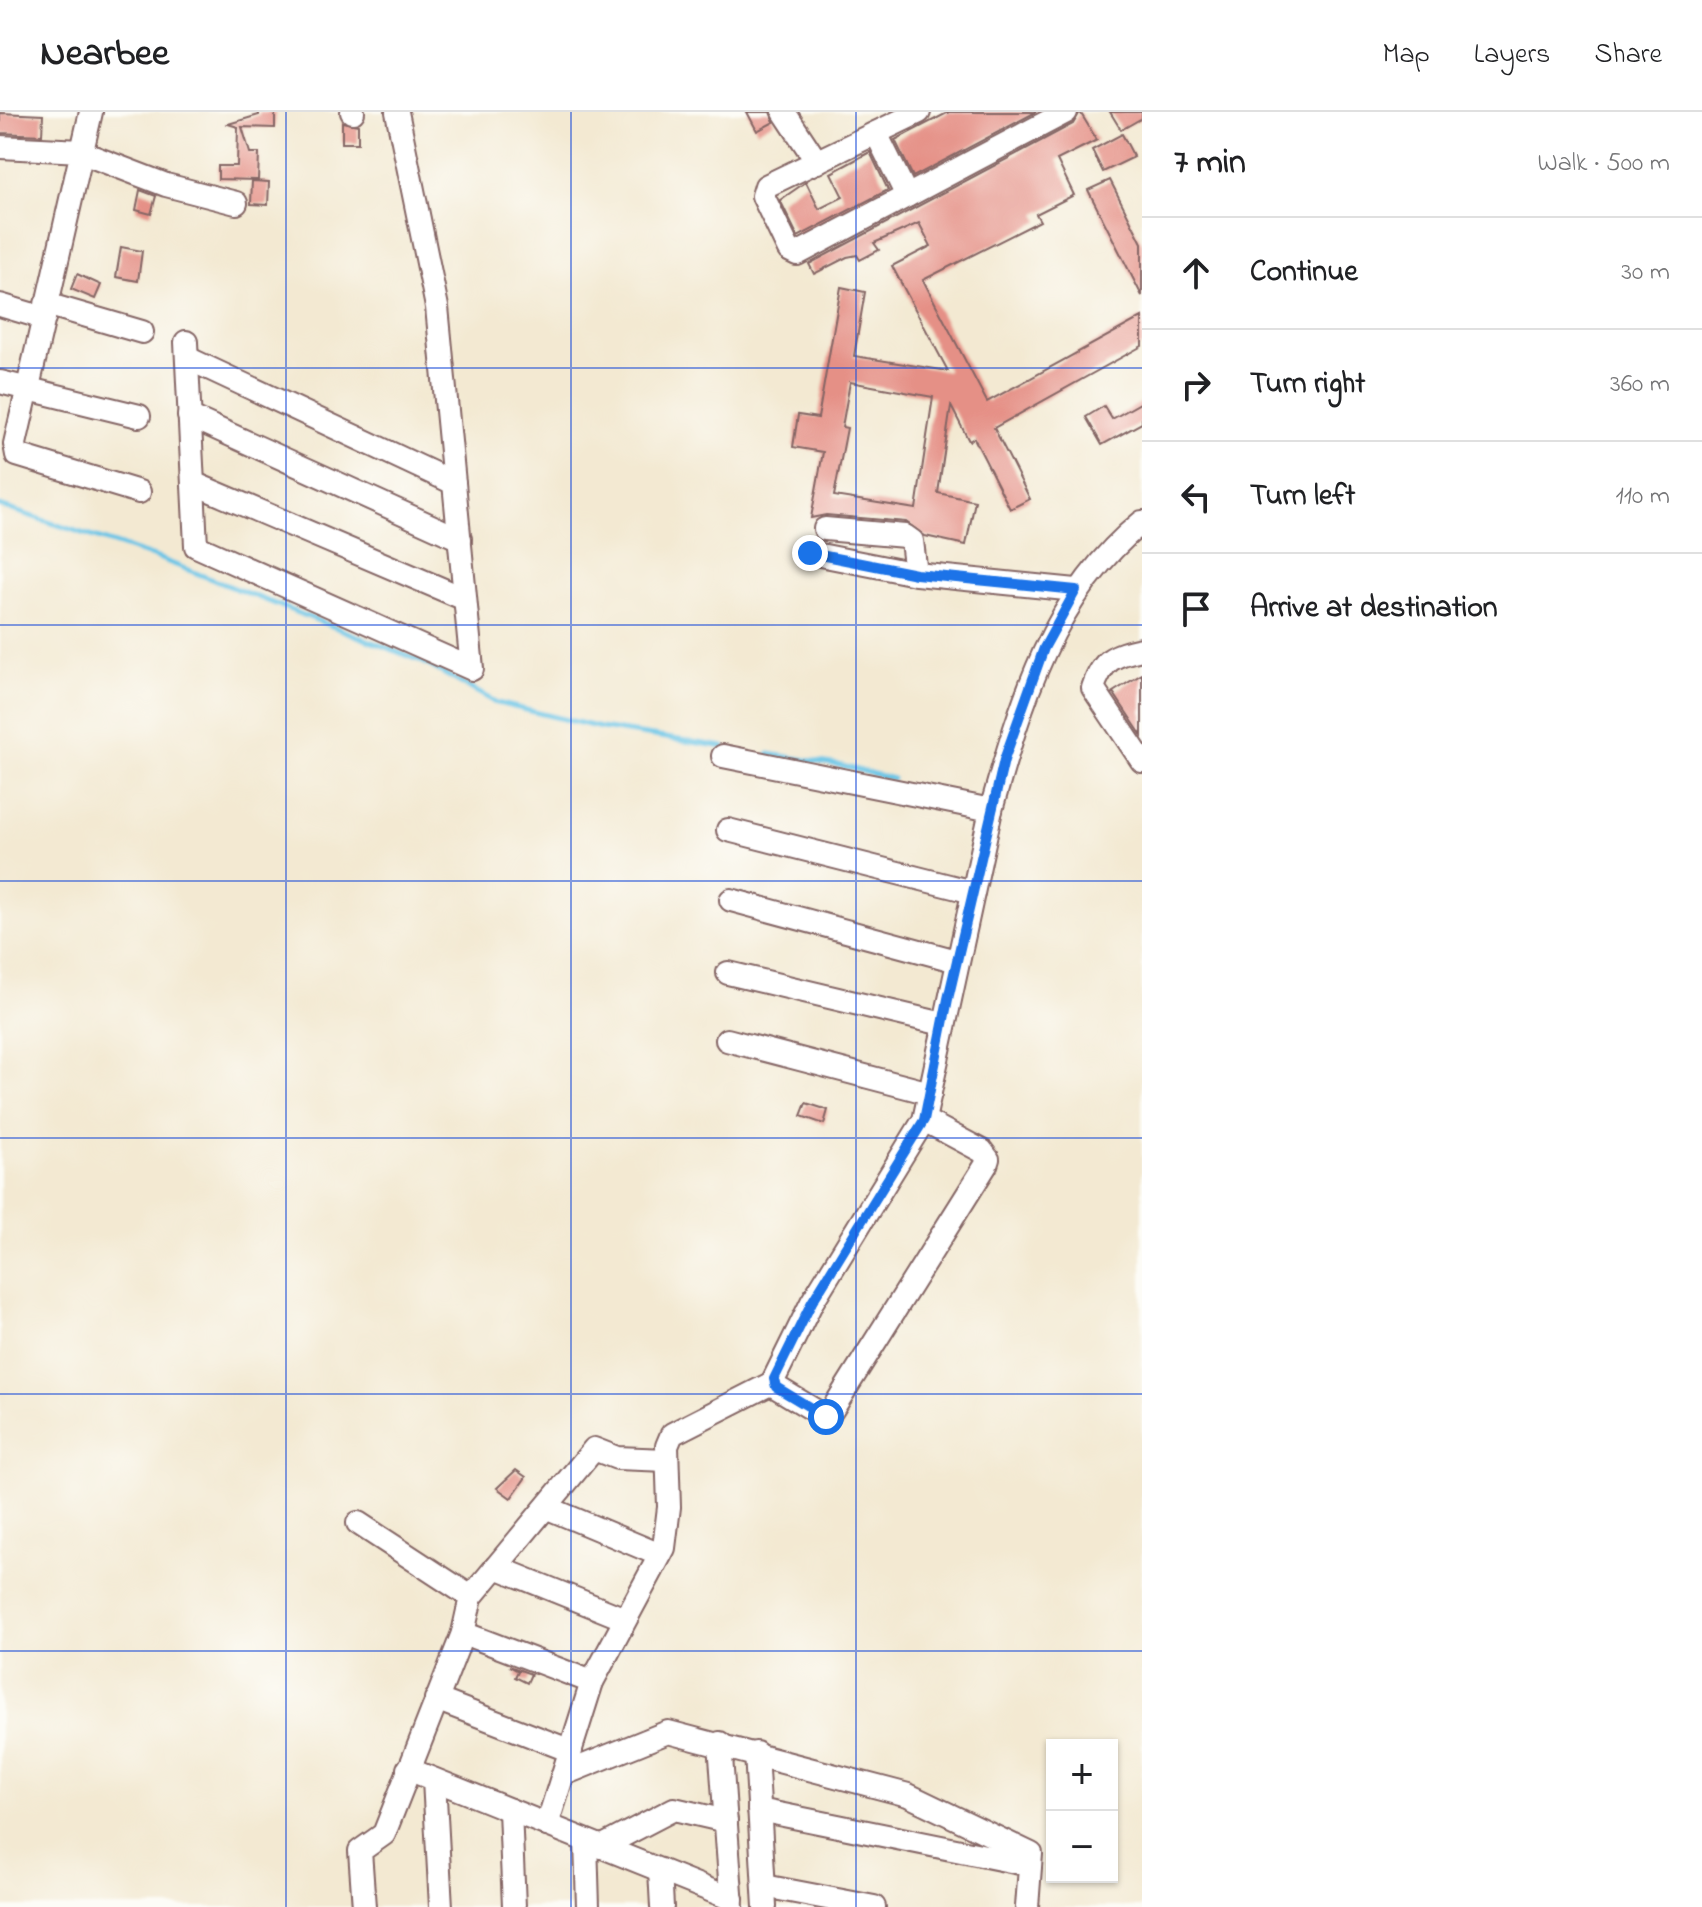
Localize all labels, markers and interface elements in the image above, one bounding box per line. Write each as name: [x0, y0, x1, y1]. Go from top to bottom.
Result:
text: Nearbee: [40, 27, 169, 83]
text: Map: [1382, 35, 1430, 76]
text: Layers: [1474, 35, 1550, 76]
text: Share: [1594, 35, 1662, 76]
text: 7 min: [1174, 139, 1246, 189]
text: Walk · 500 m: [1538, 145, 1670, 183]
icon: ahead: [1174, 251, 1218, 295]
text: Continue: [1250, 251, 1358, 295]
text: 30 m: [1621, 254, 1670, 292]
icon: right: [1174, 363, 1218, 407]
text: Turn right: [1250, 363, 1365, 407]
text: 360 m: [1610, 366, 1670, 404]
icon: left: [1174, 475, 1218, 519]
text: Turn left: [1250, 475, 1355, 519]
text: 110 m: [1616, 478, 1670, 516]
route end: [792, 535, 828, 571]
icon: arrive: [1174, 587, 1218, 631]
text: Arrive at destination: [1250, 587, 1498, 631]
route start: [808, 1399, 844, 1435]
map controls: [1046, 1739, 1118, 1883]
button: +: [1046, 1739, 1118, 1811]
button: −: [1046, 1811, 1118, 1883]

